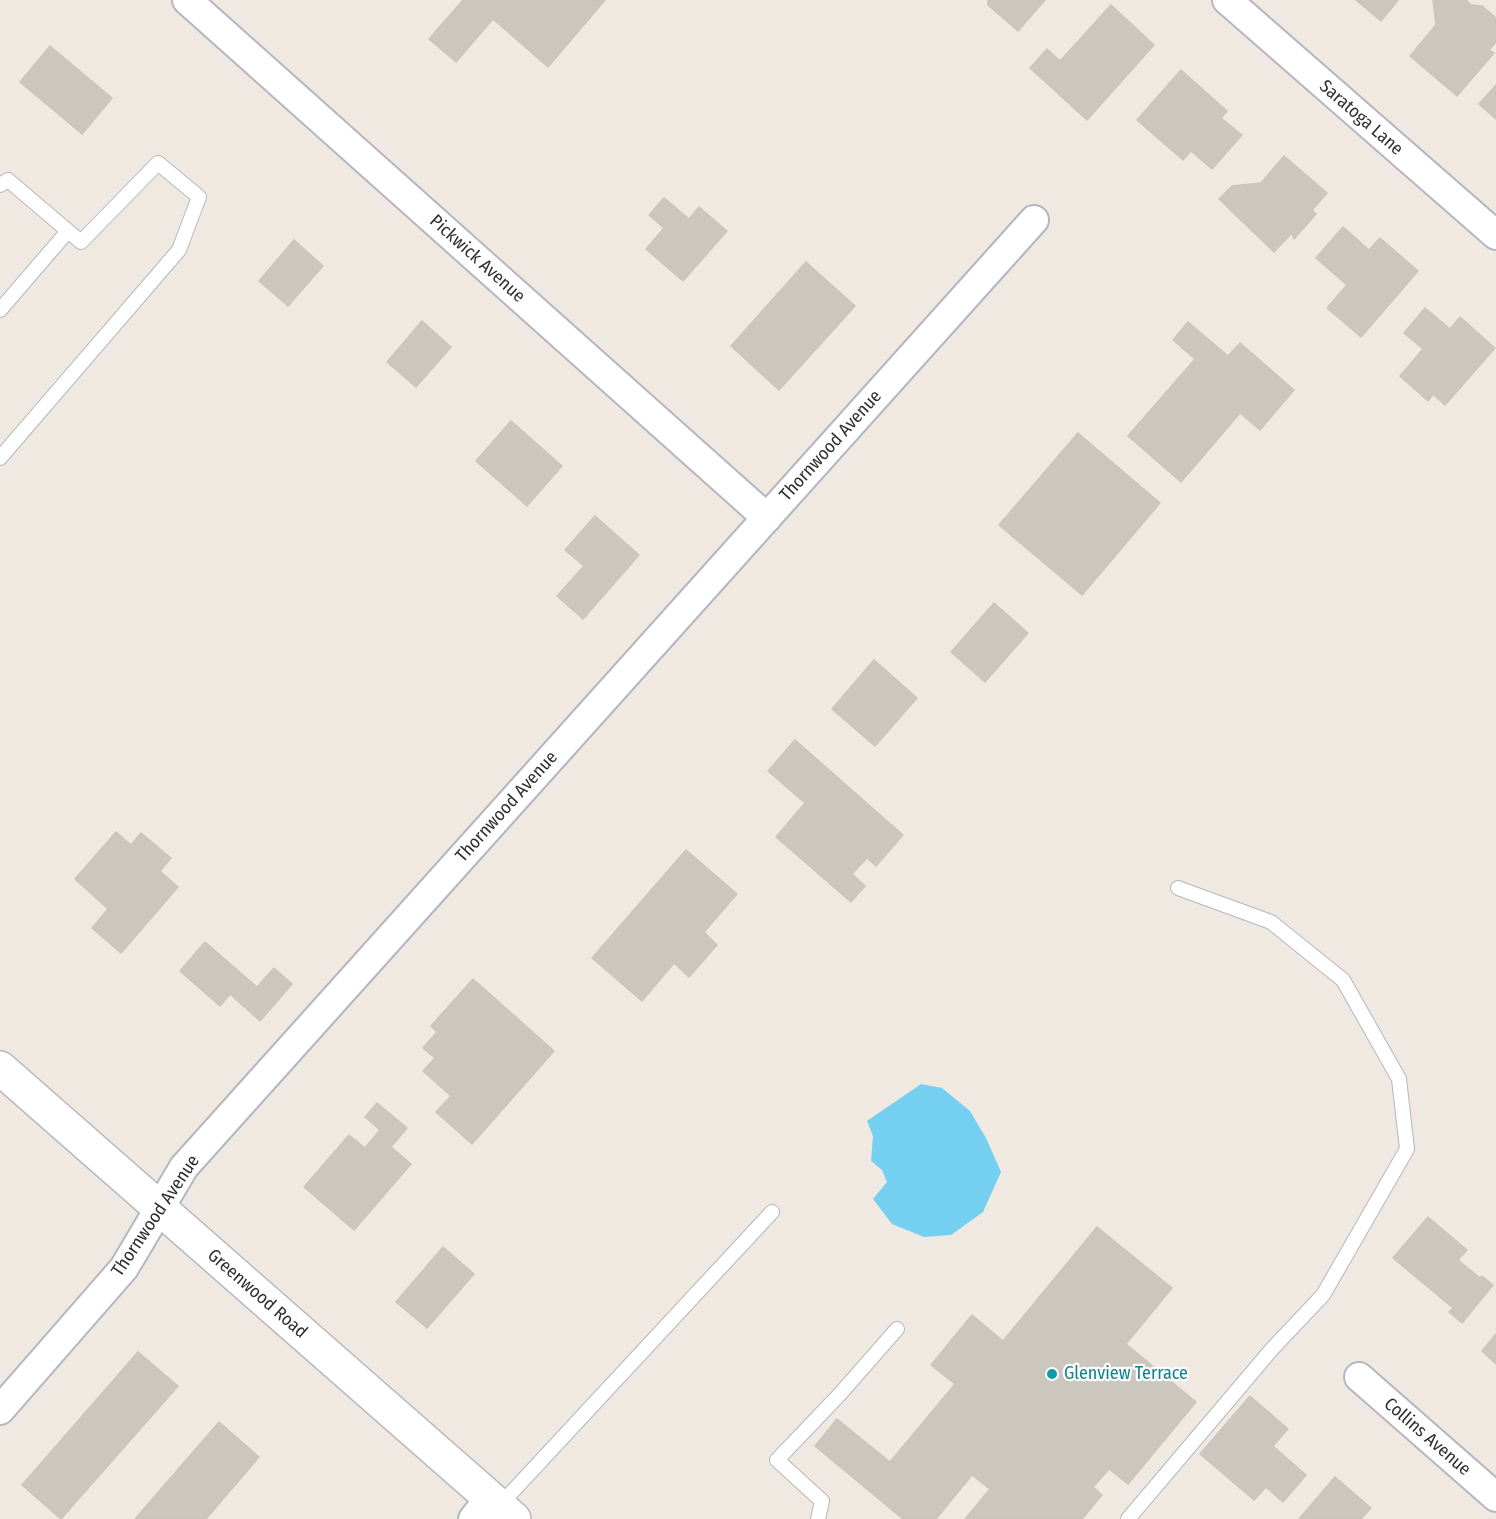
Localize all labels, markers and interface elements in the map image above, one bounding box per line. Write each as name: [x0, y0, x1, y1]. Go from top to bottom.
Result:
street label: Saratoga Lane: [1315, 76, 1407, 160]
street label: Pickwick Avenue: [425, 211, 529, 307]
street label: Thornwood Avenue: [776, 386, 886, 506]
street label: Thornwood Avenue: [452, 747, 562, 867]
street label: Thornwood Avenue: [107, 1151, 205, 1281]
street label: Greenwood Road: [203, 1245, 311, 1343]
place label: Glenview Terrace: [1064, 1363, 1188, 1385]
marker: Glenview Terrace: [1045, 1367, 1059, 1381]
street label: Collins Avenue: [1379, 1393, 1475, 1481]

